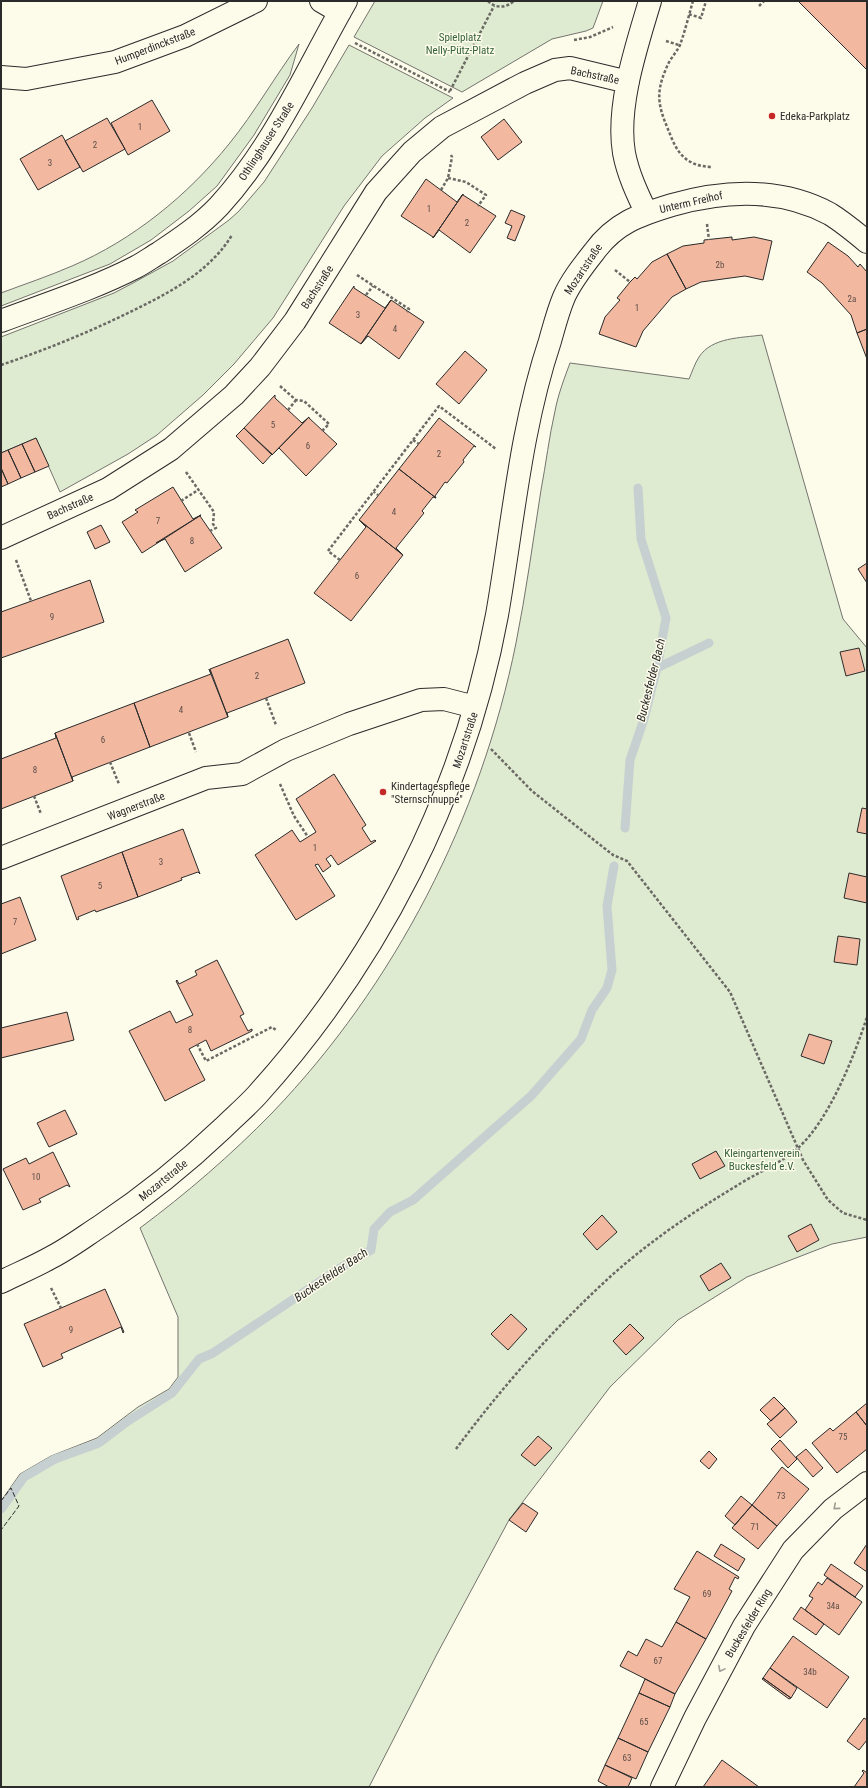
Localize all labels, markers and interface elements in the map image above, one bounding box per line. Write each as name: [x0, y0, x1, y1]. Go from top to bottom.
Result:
street label: Humperdinckstraße: [113, 25, 197, 68]
park label: Spielplatz Nelly-Pütz-Platz: [426, 31, 494, 57]
street label: Bachstraße: [569, 64, 620, 87]
street label: Othlinghauser Straße: [236, 99, 297, 183]
place label: Edeka-Parkplatz: [780, 110, 850, 123]
marker: Edeka-Parkplatz: [767, 111, 777, 121]
house number: 1: [138, 122, 142, 132]
house number: 2: [93, 140, 98, 150]
house number: 3: [48, 158, 52, 168]
street label: Unterm Freihof: [658, 189, 724, 216]
house number: 1: [427, 204, 431, 214]
house number: 2: [465, 218, 470, 228]
street label: Mozartstraße: [562, 241, 605, 297]
house number: 2b: [716, 260, 725, 270]
street label: Bachstraße: [299, 263, 336, 311]
house number: 2a: [848, 294, 856, 304]
house number: 1: [635, 303, 639, 313]
house number: 3: [356, 310, 360, 320]
house number: 4: [393, 324, 398, 334]
house number: 5: [271, 420, 276, 430]
house number: 6: [306, 441, 310, 451]
house number: 2: [437, 449, 442, 459]
street label: Bachstraße: [45, 491, 95, 522]
house number: 4: [392, 507, 397, 517]
house number: 7: [156, 516, 161, 526]
house number: 8: [190, 536, 194, 546]
house number: 6: [355, 571, 359, 581]
house number: 9: [50, 612, 54, 622]
water label: Buckesfelder Bach: [634, 637, 668, 723]
house number: 2: [255, 671, 260, 681]
house number: 4: [179, 705, 184, 715]
street label: Mozartstraße: [450, 710, 481, 770]
house number: 6: [101, 735, 105, 745]
house number: 8: [33, 765, 37, 775]
place label: Kindertagespflege "Sternschnuppe": [391, 780, 470, 806]
marker: Kindertagespflege "Sternschnuppe": [378, 787, 388, 797]
street label: Wagnerstraße: [106, 790, 167, 823]
house number: 1: [313, 843, 317, 853]
house number: 3: [159, 857, 163, 867]
house number: 5: [98, 881, 103, 891]
house number: 7: [13, 917, 18, 927]
house number: 8: [188, 1025, 192, 1035]
park label: Kleingartenverein Buckesfeld e.V.: [724, 1147, 800, 1173]
street label: Mozartstraße: [137, 1157, 190, 1204]
house number: 10: [32, 1172, 40, 1182]
water label: Buckesfelder Bach: [292, 1245, 371, 1305]
house number: 9: [69, 1325, 73, 1335]
house number: 75: [839, 1432, 848, 1442]
house number: 73: [777, 1491, 785, 1501]
one-way arrow: [834, 1503, 841, 1510]
house number: 71: [751, 1522, 759, 1532]
street label: Buckesfelder Ring: [723, 1586, 774, 1660]
house number: 69: [703, 1589, 711, 1599]
house number: 34a: [826, 1601, 840, 1611]
house number: 67: [654, 1656, 663, 1666]
one-way arrow: [718, 1665, 726, 1672]
house number: 34b: [803, 1667, 817, 1677]
house number: 65: [640, 1717, 649, 1727]
house number: 63: [623, 1753, 631, 1763]

